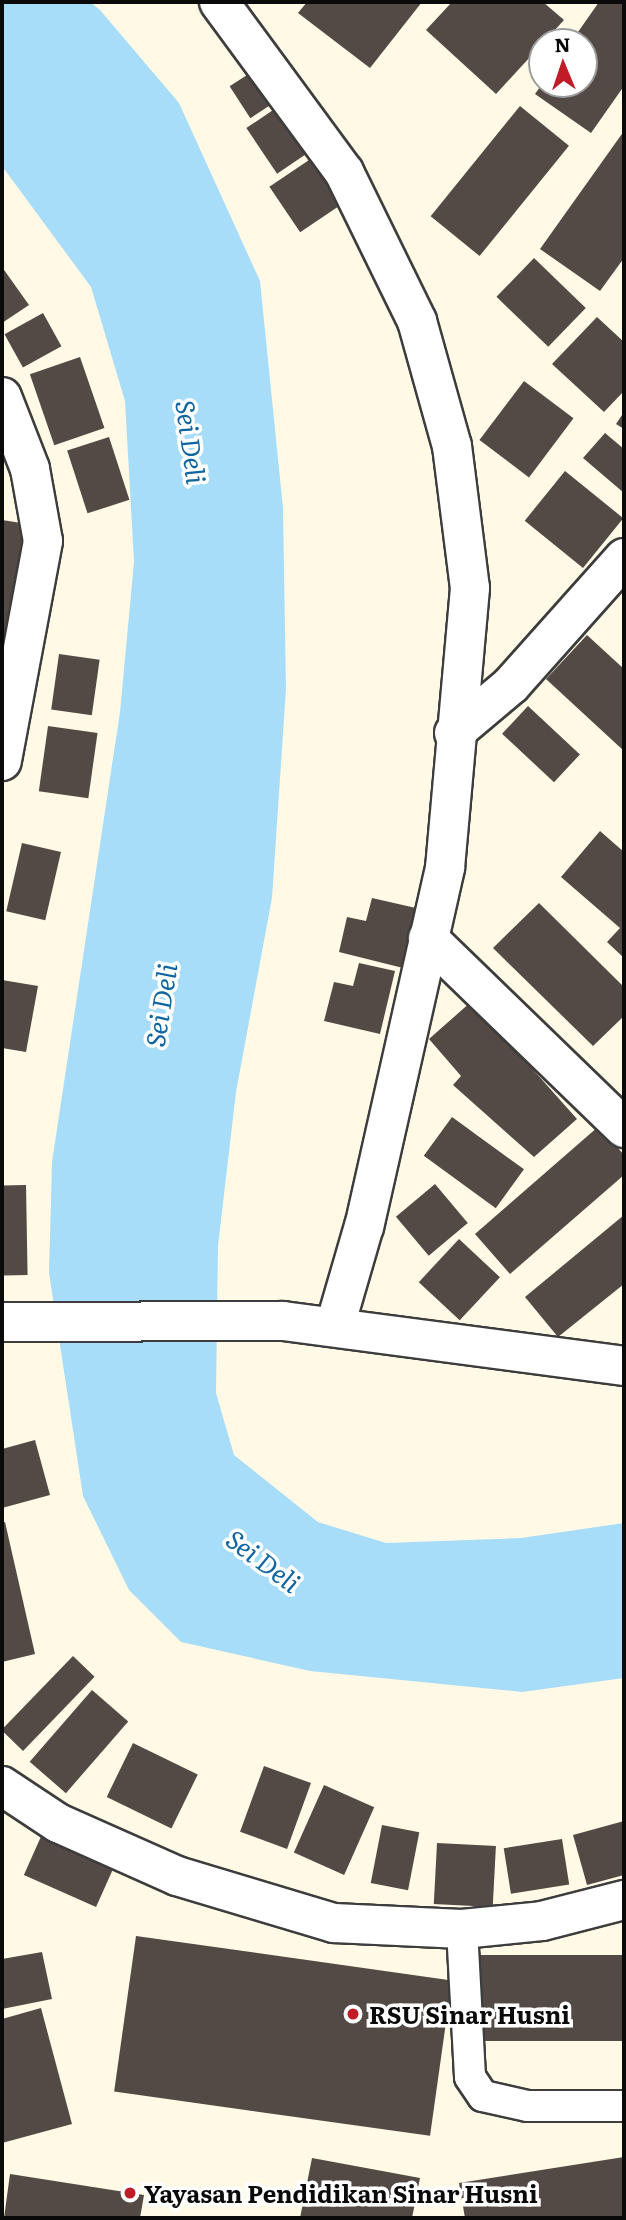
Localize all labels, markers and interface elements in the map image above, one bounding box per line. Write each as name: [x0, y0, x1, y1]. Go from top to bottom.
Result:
north arrow: [528, 28, 598, 98]
text: N: [554, 30, 571, 58]
water label: Sei Deli: [171, 398, 213, 486]
water label: Sei Deli: [138, 961, 182, 1049]
water label: Sei Deli: [221, 1522, 307, 1598]
place label: RSU Sinar Husni: [369, 2000, 570, 2028]
marker: RSU Sinar Husni: [343, 2004, 363, 2024]
place label: Yayasan Pendidikan Sinar Husni: [144, 2179, 538, 2207]
marker: Yayasan Pendidikan Sinar Husni: [122, 2185, 138, 2201]

